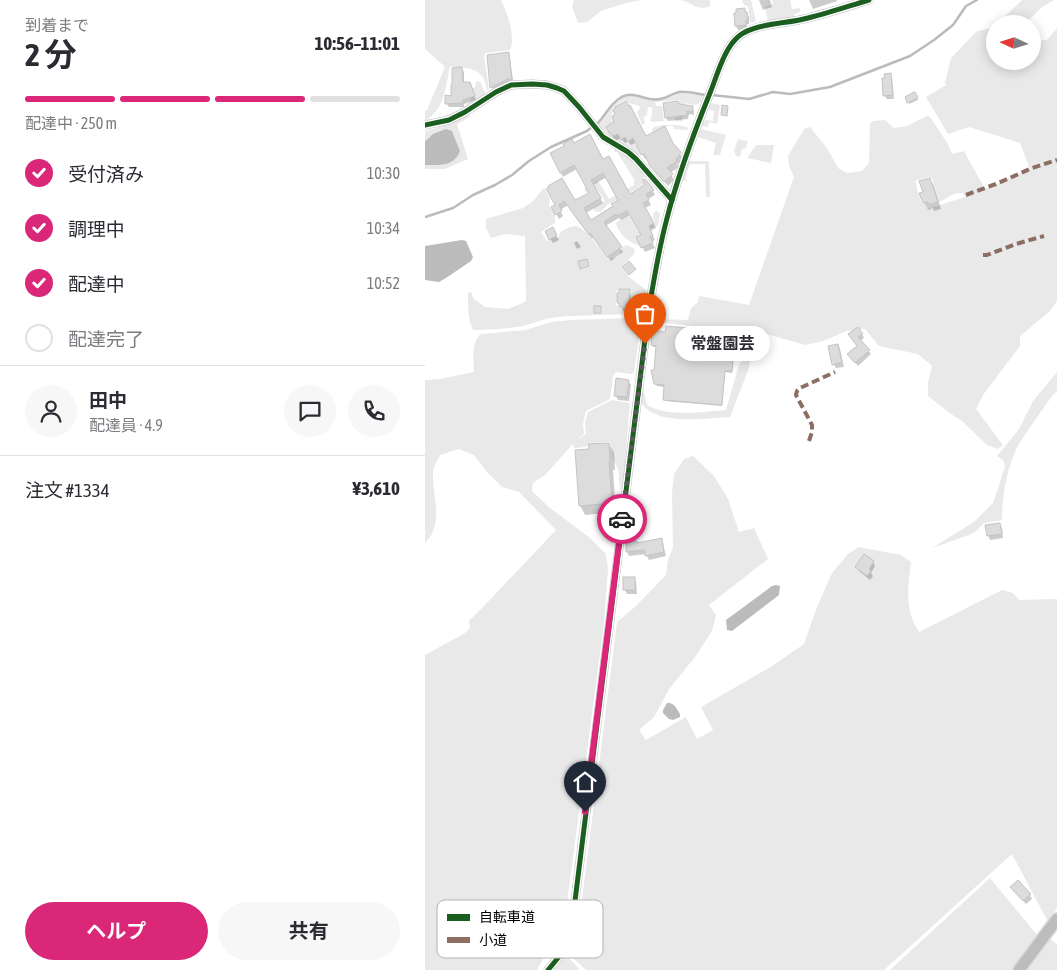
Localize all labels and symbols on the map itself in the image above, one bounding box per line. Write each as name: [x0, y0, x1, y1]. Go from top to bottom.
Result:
north arrow: [986, 15, 1041, 70]
pin: [624, 293, 666, 344]
callout: 常盤園芸: [675, 326, 770, 362]
courier: [597, 494, 647, 544]
pin: [564, 761, 606, 812]
legend: [437, 900, 603, 958]
text: 自転車道: [479, 909, 535, 925]
text: 小道: [479, 932, 507, 948]

